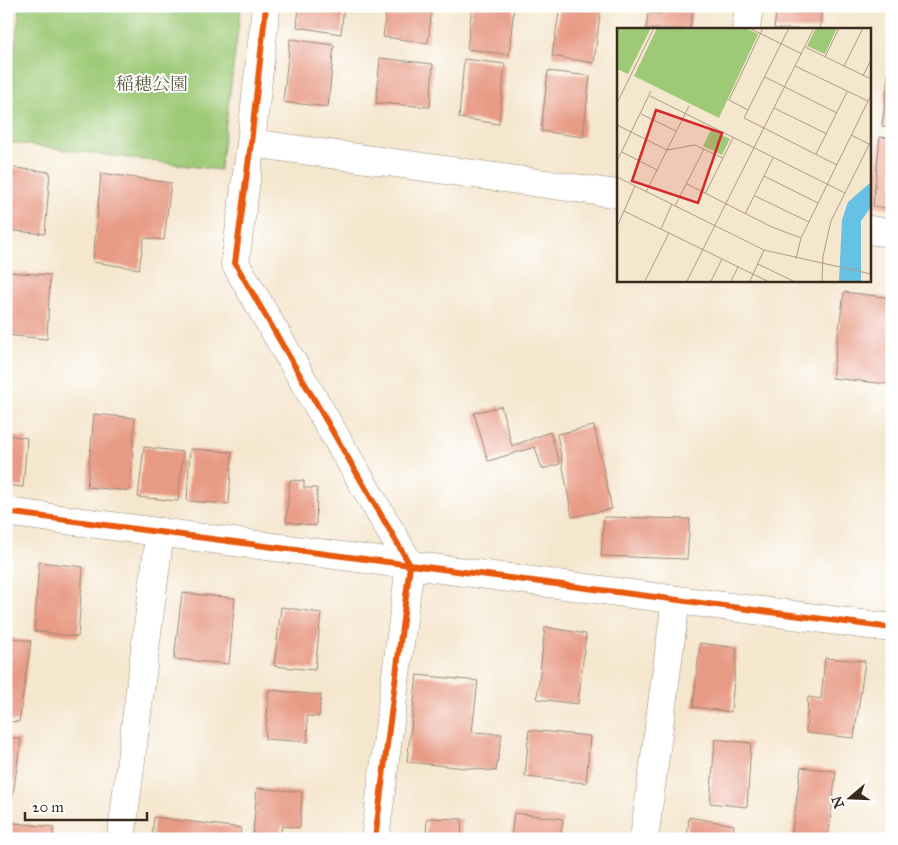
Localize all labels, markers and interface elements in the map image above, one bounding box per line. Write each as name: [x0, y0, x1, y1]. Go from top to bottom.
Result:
inset map: [617, 28, 870, 281]
park label: 稲穂公園: [116, 73, 188, 95]
north arrow: [826, 772, 876, 822]
scale bar: [25, 790, 148, 822]
text: N: [828, 794, 848, 810]
text: 20 m: [32, 798, 64, 816]

